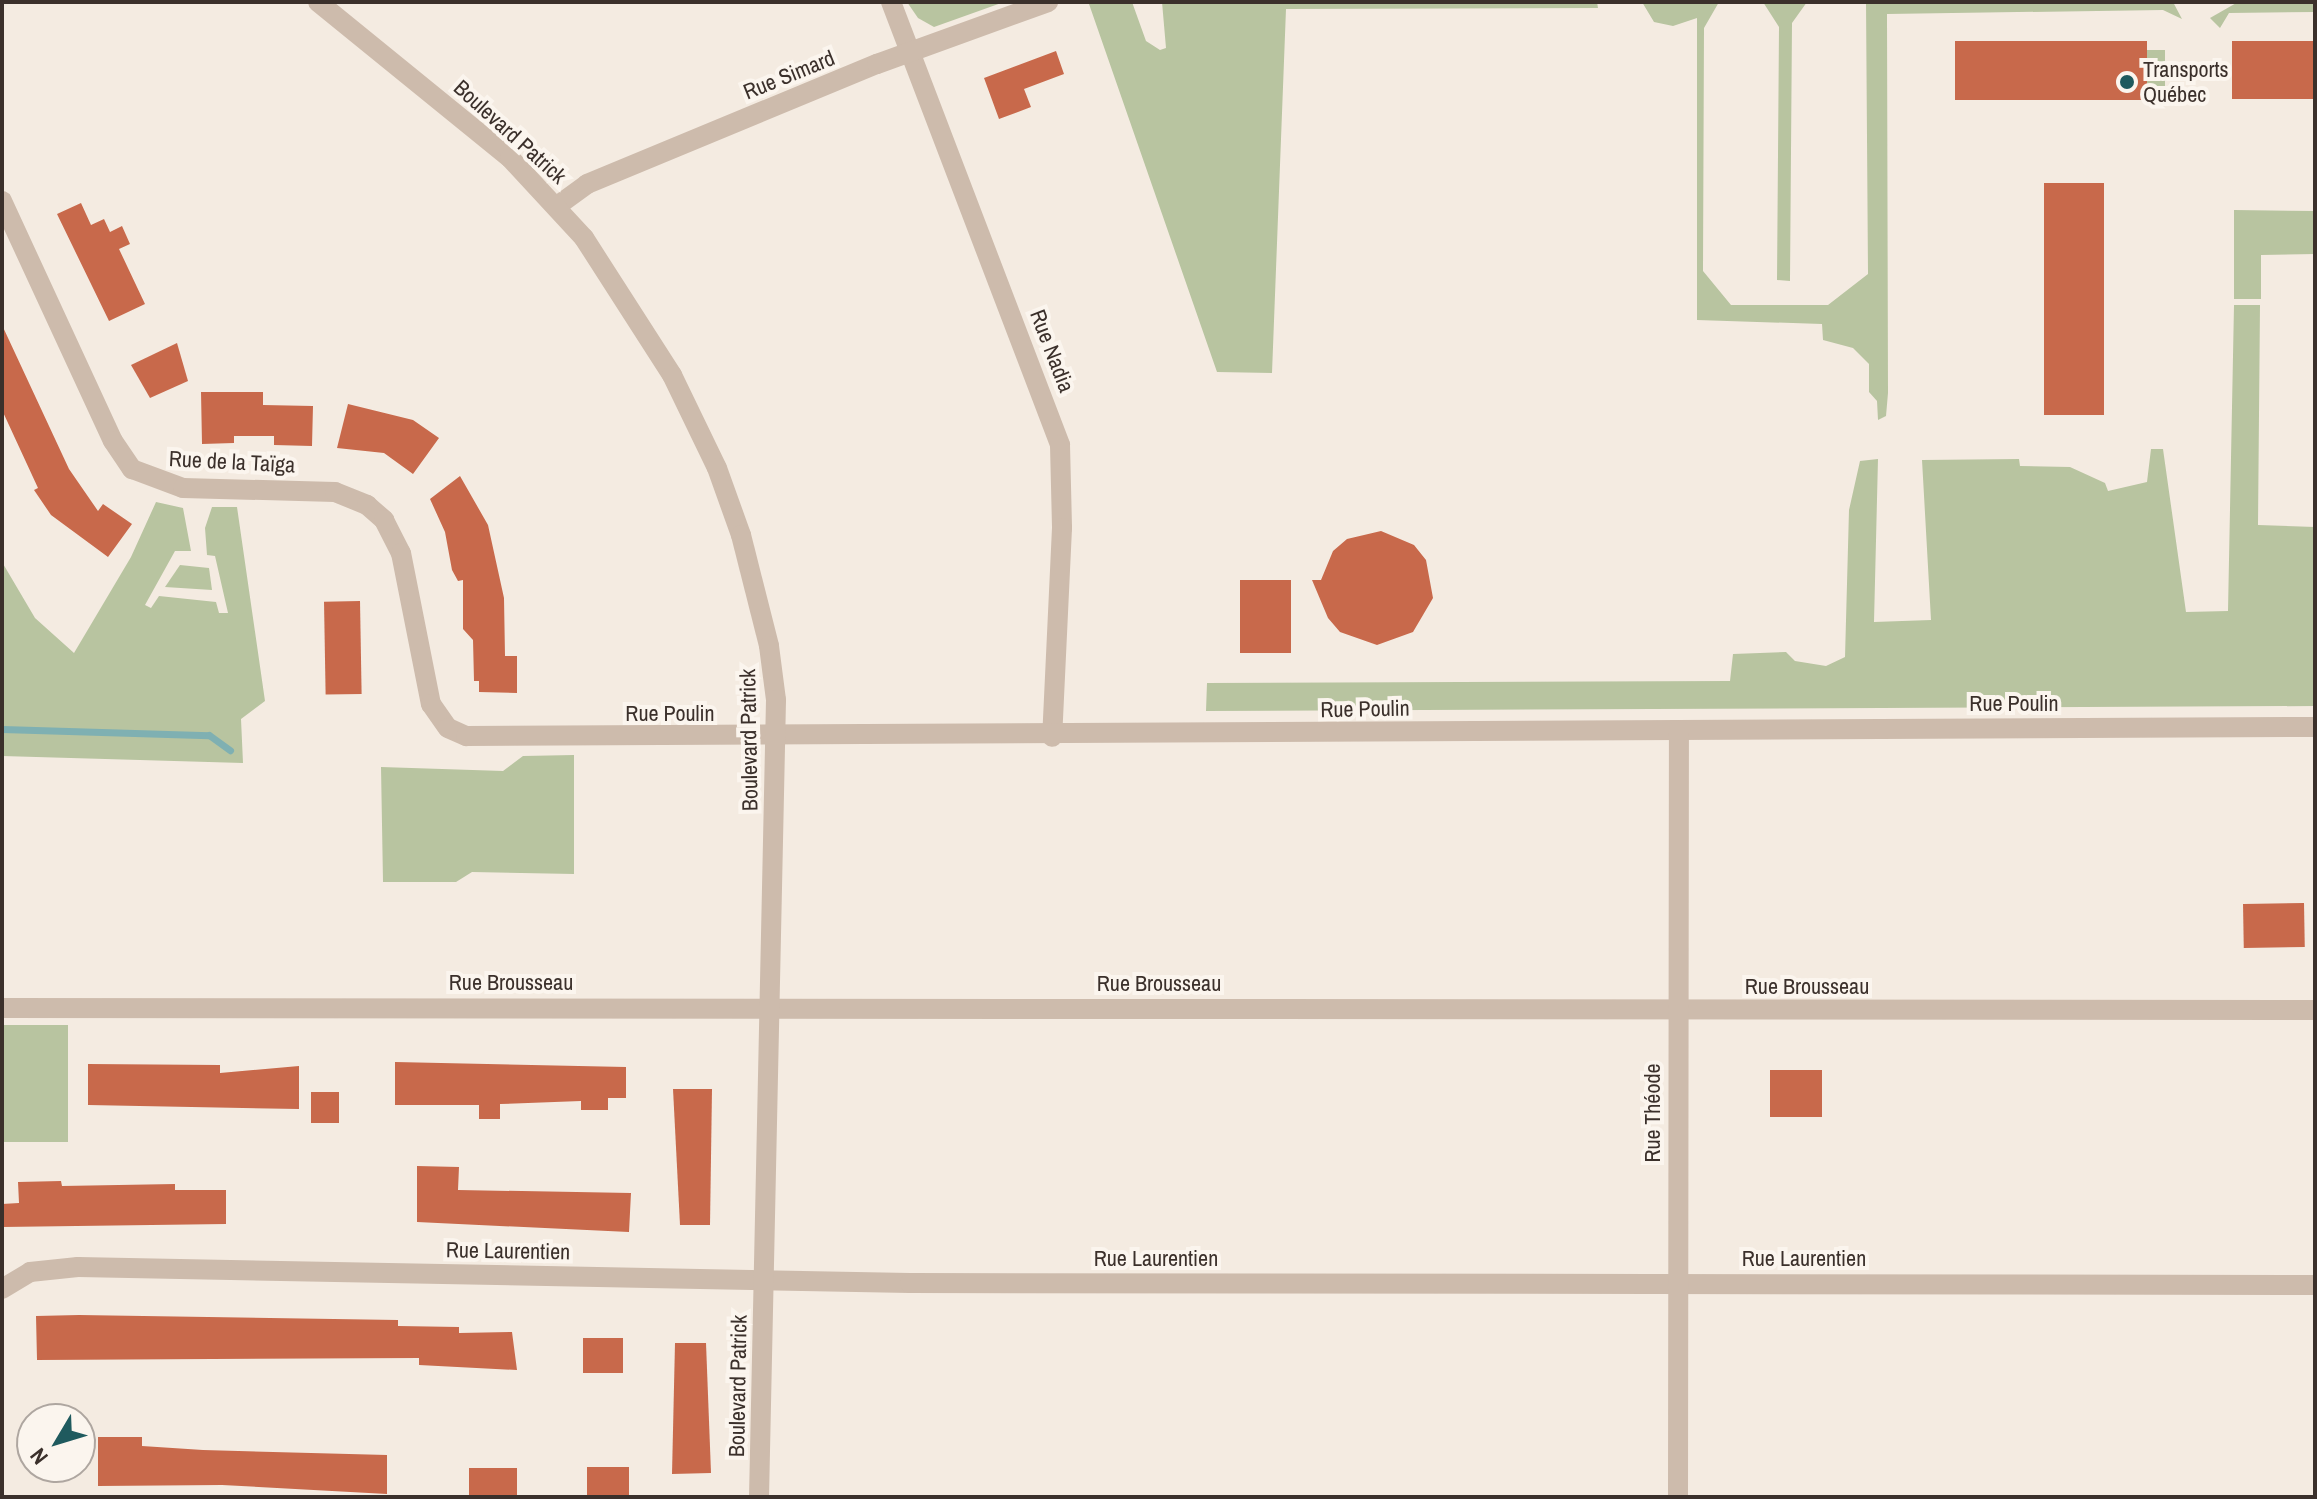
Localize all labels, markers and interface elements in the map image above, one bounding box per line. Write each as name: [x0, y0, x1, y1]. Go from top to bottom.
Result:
street label: Rue Simard: [739, 45, 839, 105]
place label: Transports Québec: [2143, 56, 2229, 108]
marker: Transports Québec: [2118, 73, 2136, 91]
street label: Boulevard Patrick: [448, 75, 572, 189]
street label: Rue Nadia: [1024, 306, 1080, 396]
street label: Rue de la Taïga: [168, 446, 296, 478]
street label: Boulevard Patrick: [735, 669, 763, 811]
street label: Rue Poulin: [1969, 691, 2059, 717]
street label: Rue Poulin: [1320, 695, 1410, 723]
street label: Rue Poulin: [625, 701, 715, 727]
street label: Rue Brousseau: [449, 970, 573, 996]
street label: Rue Brousseau: [1097, 971, 1221, 997]
street label: Rue Brousseau: [1745, 974, 1869, 1000]
street label: Rue Théode: [1640, 1063, 1666, 1163]
street label: Rue Laurentien: [446, 1237, 570, 1265]
street label: Rue Laurentien: [1094, 1246, 1218, 1272]
street label: Rue Laurentien: [1742, 1246, 1866, 1272]
street label: Boulevard Patrick: [724, 1315, 752, 1457]
north arrow: [16, 1403, 96, 1483]
text: N: [23, 1442, 54, 1471]

